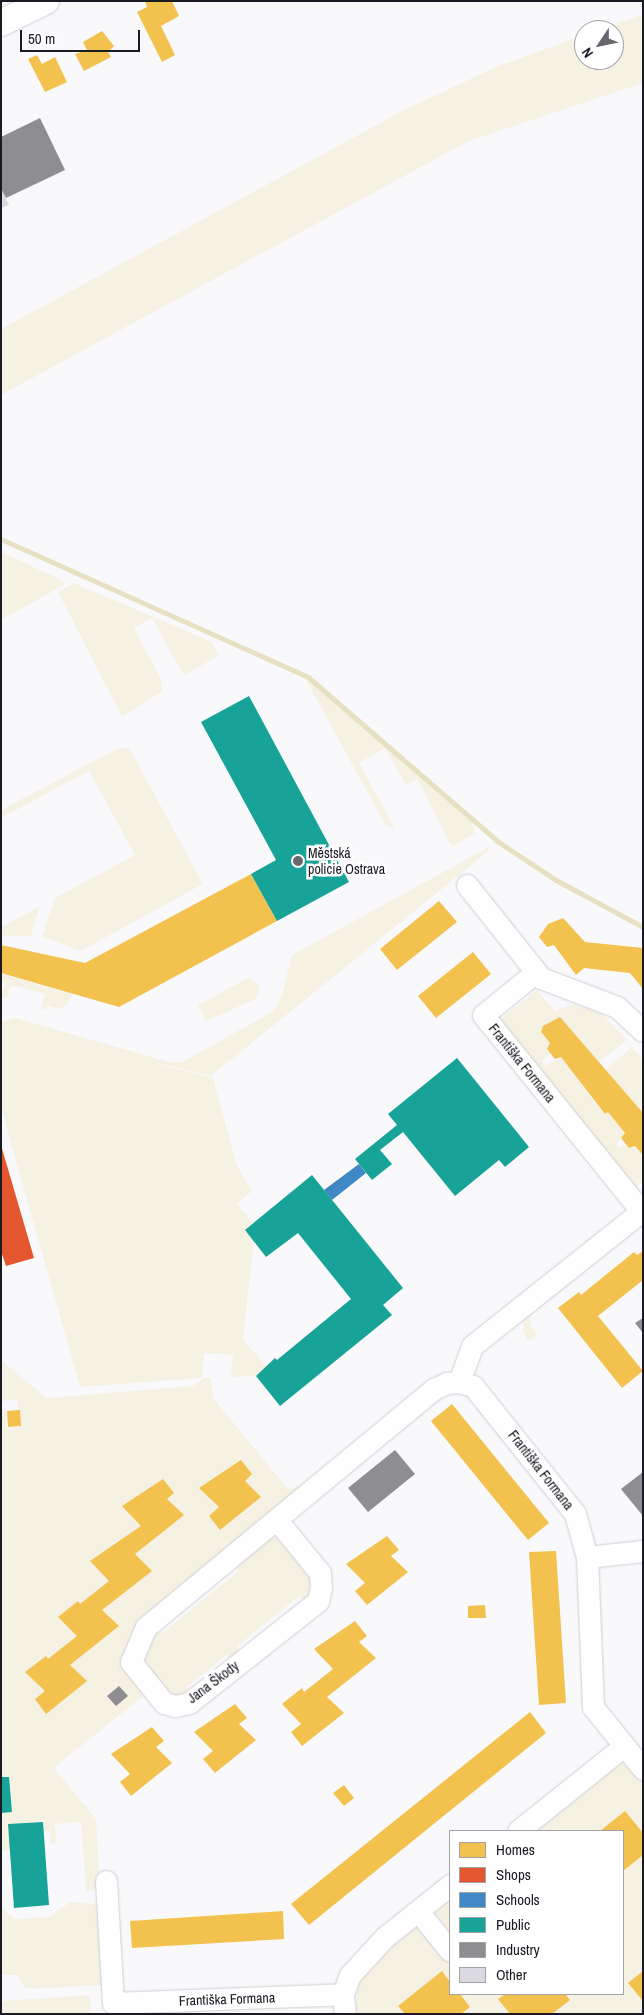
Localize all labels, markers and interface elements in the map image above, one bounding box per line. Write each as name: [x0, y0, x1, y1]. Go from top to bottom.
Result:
scale bar: [22, 20, 142, 52]
north arrow: [574, 20, 624, 70]
text: 50 m: [28, 28, 55, 49]
text: N: [578, 44, 597, 61]
place label: Městská policie Ostrava: [308, 845, 385, 878]
marker: Městská policie Ostrava: [292, 855, 304, 867]
street label: Františka Formana: [485, 1020, 559, 1106]
street label: Františka Formana: [505, 1427, 577, 1513]
street label: Jana Škody: [184, 1657, 242, 1707]
legend: [449, 1830, 624, 1995]
text: Homes: [496, 1839, 535, 1860]
text: Shops: [496, 1864, 531, 1885]
text: Schools: [496, 1889, 540, 1910]
text: Public: [496, 1914, 530, 1935]
text: Industry: [496, 1939, 540, 1960]
text: Other: [496, 1964, 527, 1985]
street label: Františka Formana: [179, 1989, 275, 2009]

